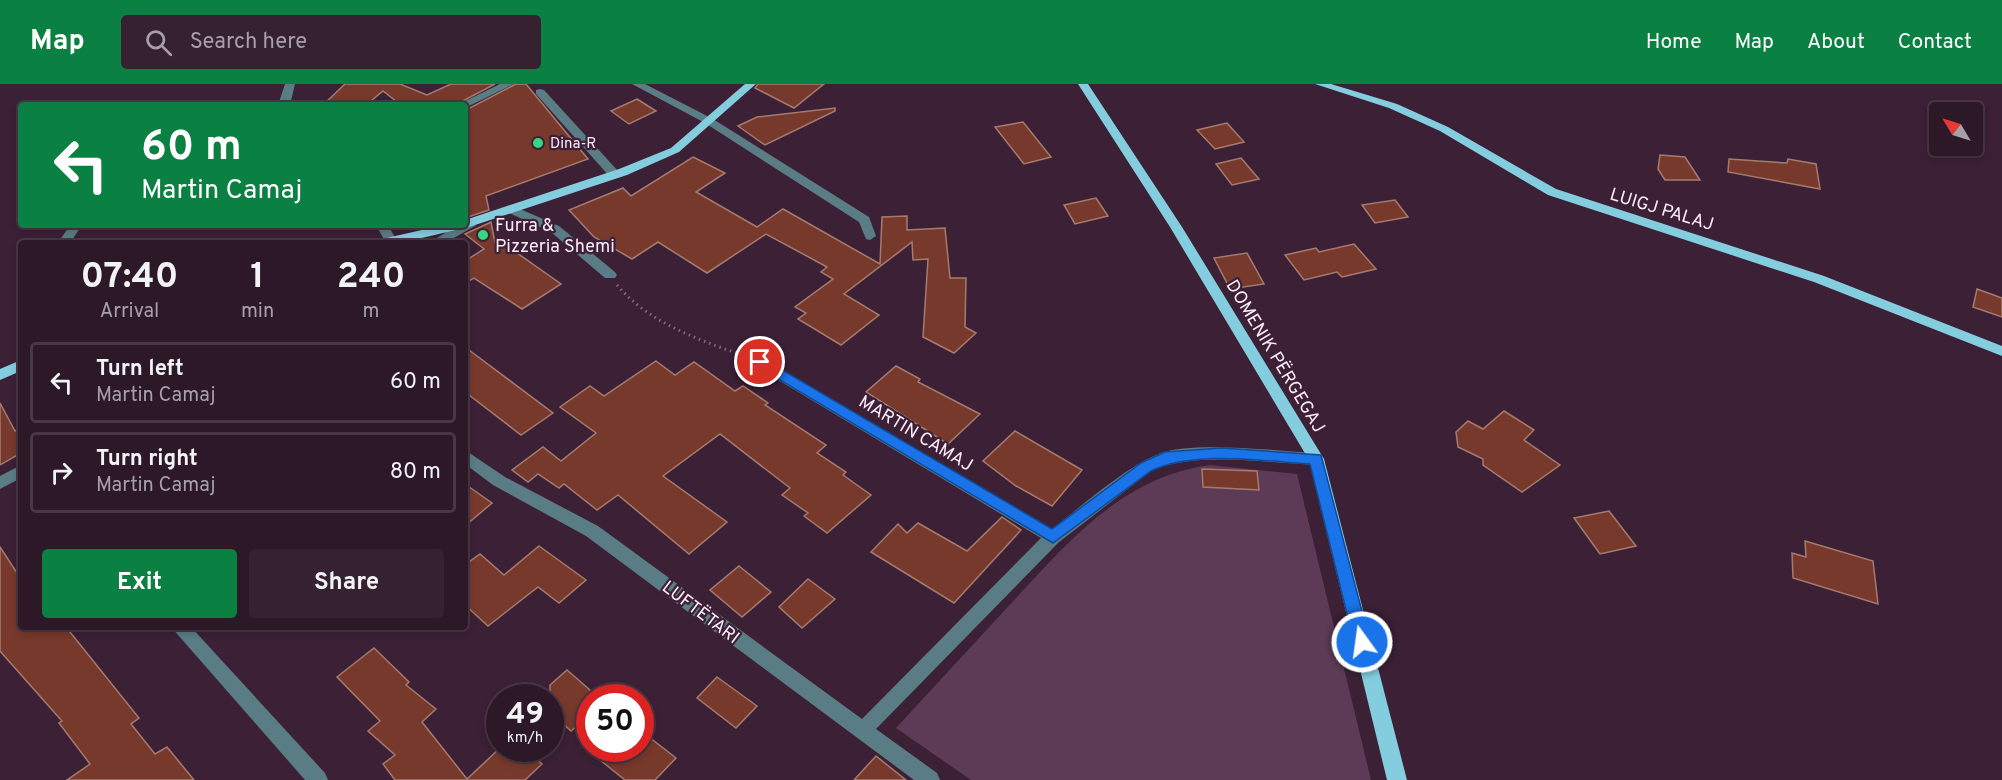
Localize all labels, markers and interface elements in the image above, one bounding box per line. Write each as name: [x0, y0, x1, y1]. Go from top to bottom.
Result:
search box: [121, 15, 541, 69]
text: Map: [30, 24, 85, 60]
icon: search: [142, 26, 175, 59]
text: Search here: [190, 29, 307, 56]
text: Home: [1646, 29, 1702, 56]
text: Map: [1735, 29, 1774, 56]
text: About: [1807, 29, 1865, 56]
text: Contact: [1898, 29, 1972, 56]
north arrow: [1929, 102, 1983, 156]
map controls: [1929, 102, 1983, 156]
text: 60 m: [141, 122, 242, 175]
icon: left: [42, 126, 120, 204]
place label: Dina-R: [550, 135, 596, 154]
marker: Dina-R: [531, 136, 545, 150]
text: Martin Camaj: [141, 174, 302, 208]
street label: LUIGJ PALAJ: [1607, 184, 1716, 237]
place label: Furra & Pizzeria Shemi: [495, 215, 615, 259]
marker: Furra & Pizzeria Shemi: [476, 228, 490, 242]
text: 07:40: [80, 255, 178, 301]
text: 1: [250, 255, 265, 301]
text: 240: [337, 255, 405, 301]
street label: DOMENIK PËRGEGAJ: [1220, 275, 1331, 438]
text: Arrival: [100, 299, 159, 325]
text: min: [241, 299, 274, 325]
text: m: [363, 299, 380, 325]
pin: [734, 336, 785, 387]
icon: arrive: [743, 345, 776, 378]
text: Turn left: [96, 356, 184, 383]
icon: left: [45, 366, 78, 399]
text: 60 m: [390, 369, 441, 396]
text: Martin Camaj: [96, 383, 216, 409]
street label: MARTIN CAMAJ: [854, 391, 977, 477]
text: Turn right: [96, 446, 198, 473]
icon: right: [45, 456, 78, 489]
text: 80 m: [390, 459, 441, 486]
text: Martin Camaj: [96, 473, 216, 499]
button: Exit: [42, 549, 237, 618]
button: Share: [249, 549, 444, 618]
street label: LUFTËTARI: [657, 575, 745, 650]
position arrow: [1330, 610, 1394, 674]
speed limit sign: 50: [576, 684, 654, 762]
text: 49: [506, 697, 544, 734]
text: km/h: [507, 729, 543, 748]

